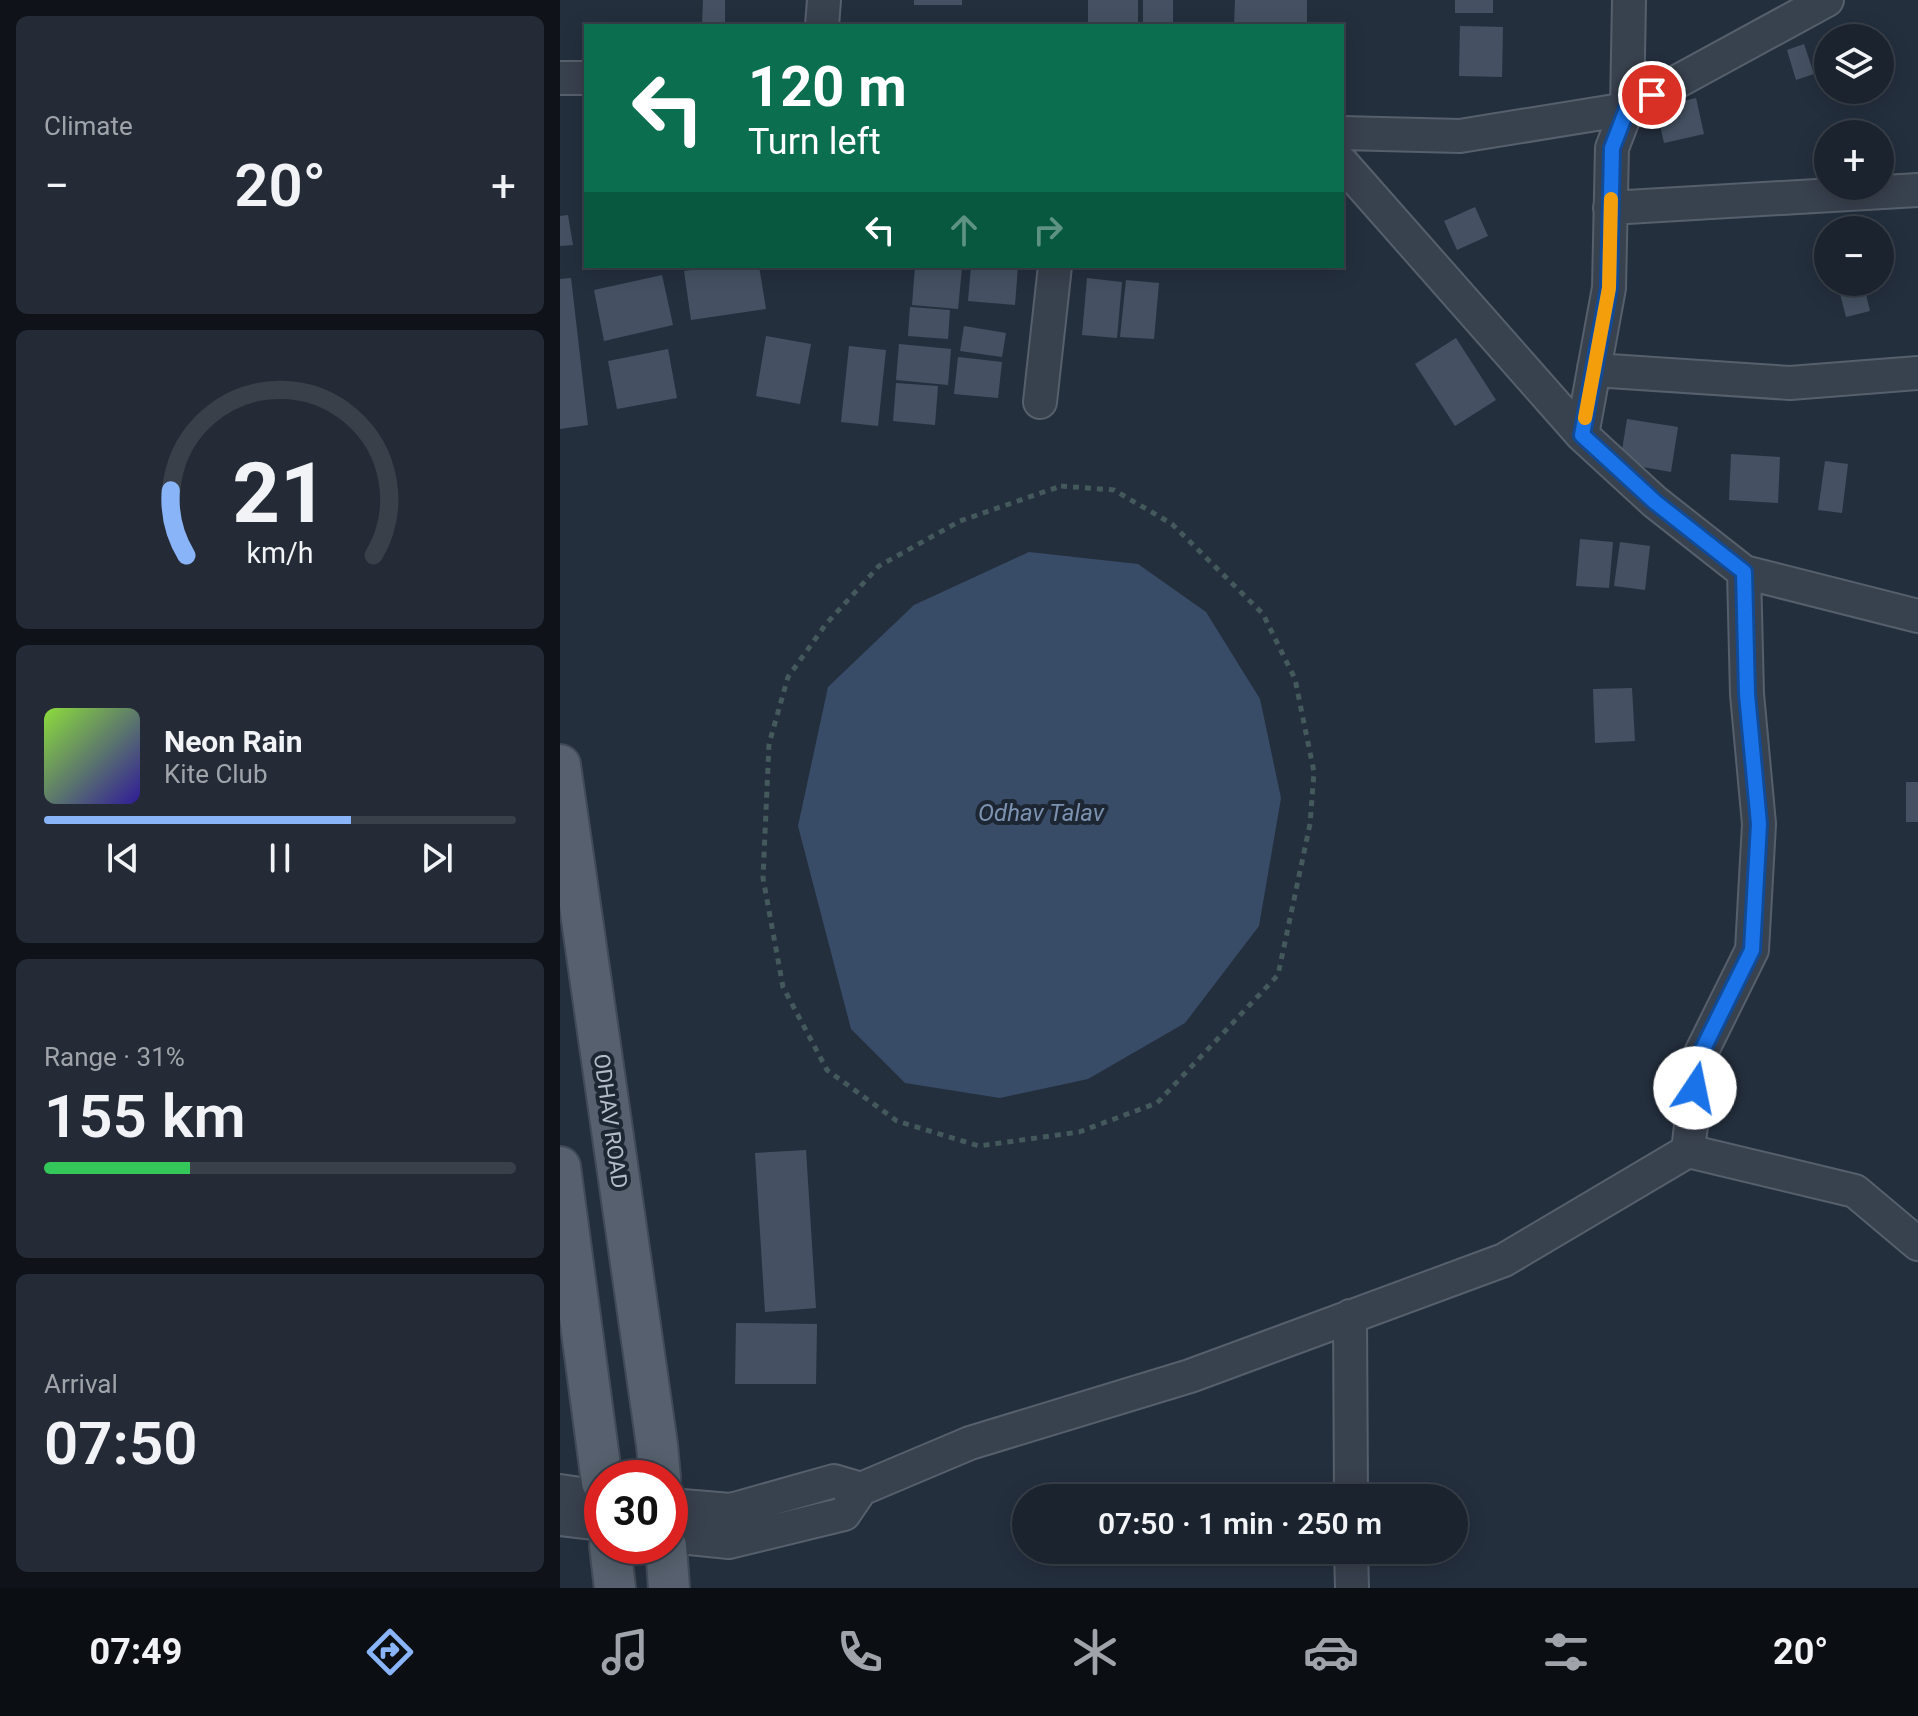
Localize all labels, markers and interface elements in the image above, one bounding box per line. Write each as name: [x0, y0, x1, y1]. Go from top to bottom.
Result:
map controls: [1814, 24, 1894, 296]
button: layers: [1814, 24, 1894, 104]
text: 120 m: [748, 54, 907, 120]
icon: left: [616, 56, 720, 160]
pin: [1618, 61, 1686, 129]
icon: arrive: [1630, 73, 1674, 117]
text: Climate: [44, 111, 133, 141]
button: +: [1814, 120, 1894, 200]
text: Turn left: [748, 121, 881, 163]
text: 20°: [234, 150, 326, 221]
text: −: [44, 160, 69, 212]
text: +: [491, 160, 516, 212]
icon: left: [858, 208, 902, 252]
icon: ahead: [942, 208, 986, 252]
icon: right: [1026, 208, 1070, 252]
button: −: [1814, 216, 1894, 296]
text: 21: [232, 444, 328, 541]
text: km/h: [246, 536, 314, 570]
text: Neon Rain: [164, 724, 303, 759]
text: Kite Club: [164, 759, 268, 789]
water label: Odhav Talav: [978, 799, 1105, 827]
icon: previous: [101, 836, 145, 880]
icon: pause: [258, 836, 302, 880]
icon: next: [415, 836, 459, 880]
text: Range · 31%: [44, 1042, 185, 1072]
position arrow: [1653, 1046, 1737, 1130]
street label: ODHAV ROAD: [589, 1052, 632, 1190]
text: 155 km: [44, 1081, 246, 1152]
text: Arrival: [44, 1369, 118, 1399]
text: 07:50: [44, 1408, 197, 1479]
speed limit sign: 30: [584, 1460, 688, 1564]
text: 07:50 · 1 min · 250 m: [1098, 1506, 1382, 1541]
icon: directions: [362, 1624, 418, 1680]
icon: music: [597, 1624, 653, 1680]
icon: phone: [832, 1624, 888, 1680]
icon: climate: [1067, 1624, 1123, 1680]
icon: car: [1303, 1624, 1359, 1680]
icon: filters: [1538, 1624, 1594, 1680]
text: 07:49: [90, 1631, 182, 1673]
text: 20°: [1773, 1631, 1828, 1673]

